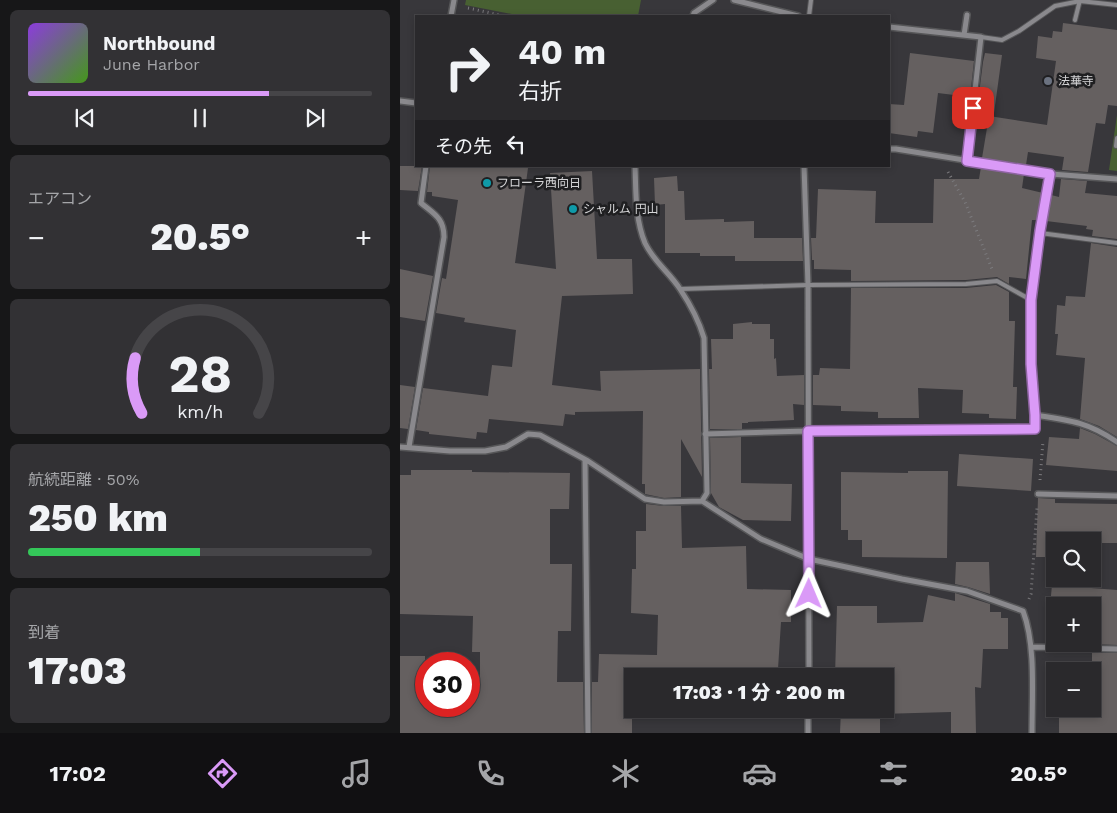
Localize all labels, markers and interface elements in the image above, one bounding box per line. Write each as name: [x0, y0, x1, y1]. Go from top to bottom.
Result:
text: 40 m: [518, 31, 606, 73]
text: Northbound: [103, 32, 215, 55]
icon: right: [435, 35, 500, 100]
text: June Harbor: [103, 55, 200, 74]
place label: 法華寺: [1058, 74, 1094, 88]
marker: 法華寺: [1042, 75, 1054, 87]
text: 右折: [518, 79, 562, 104]
pin: [952, 87, 994, 129]
icon: arrive: [959, 94, 987, 122]
icon: previous: [71, 104, 99, 132]
icon: pause: [186, 104, 214, 132]
icon: next: [301, 104, 329, 132]
icon: left: [502, 130, 530, 158]
text: その先: [435, 135, 492, 158]
place label: フローラ西向日: [497, 176, 581, 190]
marker: フローラ西向日: [481, 177, 493, 189]
text: エアコン: [28, 189, 92, 208]
place label: シャルム 円山: [583, 202, 659, 216]
marker: シャルム 円山: [567, 203, 579, 215]
text: 20.5°: [150, 215, 250, 259]
text: −: [28, 221, 45, 254]
text: +: [355, 221, 372, 254]
text: 28: [168, 344, 232, 405]
text: km/h: [177, 401, 223, 422]
text: 航続距離 · 50%: [28, 470, 140, 489]
text: 250 km: [28, 496, 168, 540]
map controls: [1046, 532, 1101, 717]
button: search: [1046, 532, 1101, 587]
position arrow: [782, 567, 834, 619]
button: +: [1046, 597, 1101, 652]
text: 到着: [28, 623, 60, 642]
text: 17:03: [28, 649, 127, 693]
speed limit sign: 30: [415, 652, 480, 717]
button: −: [1046, 662, 1101, 717]
text: 17:03 · 1 分 · 200 m: [673, 681, 845, 704]
icon: directions: [205, 756, 240, 791]
icon: music: [339, 756, 374, 791]
icon: phone: [473, 756, 508, 791]
icon: climate: [608, 756, 643, 791]
icon: car: [742, 756, 777, 791]
icon: filters: [876, 756, 911, 791]
text: 17:02: [50, 761, 106, 786]
text: 20.5°: [1010, 761, 1067, 786]

